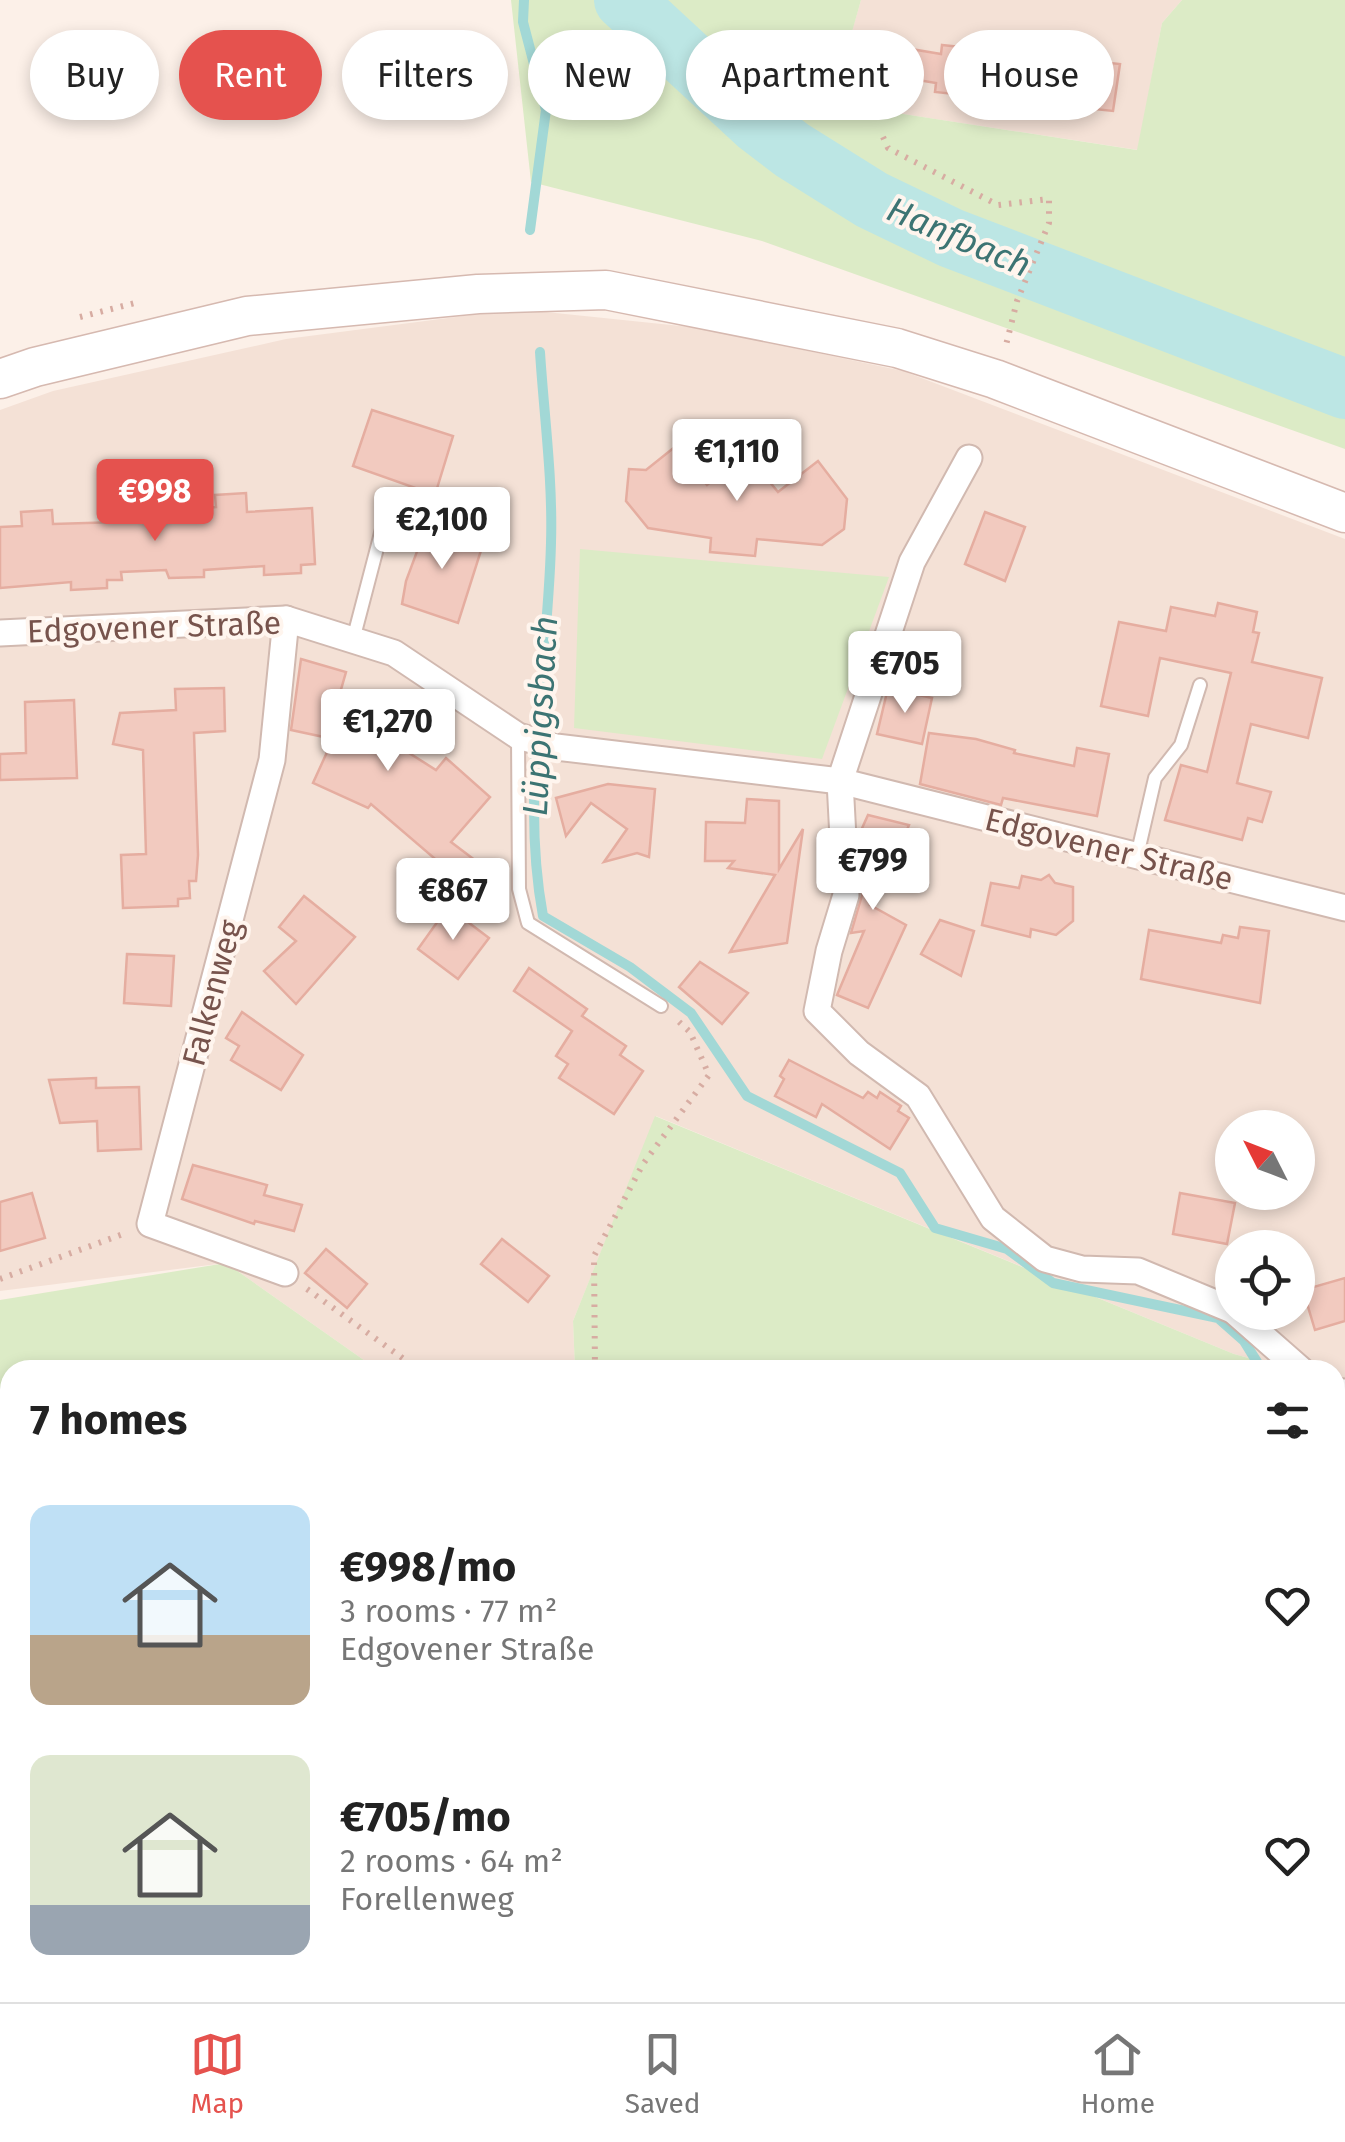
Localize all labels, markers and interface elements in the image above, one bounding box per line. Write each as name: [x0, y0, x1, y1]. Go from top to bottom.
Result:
chip: Buy: [30, 30, 159, 120]
chip: Rent: [179, 30, 322, 120]
chip: Filters: [342, 30, 508, 120]
chip: New: [528, 30, 666, 120]
chip: Apartment: [686, 30, 924, 120]
chip: House: [944, 30, 1114, 120]
water label: Hanfbach: [881, 188, 1037, 286]
pin: €1,110: [656, 419, 818, 504]
text: €1,110: [694, 432, 780, 470]
pin: €998: [96, 459, 214, 544]
text: €998: [119, 472, 191, 510]
pin: €2,100: [361, 487, 523, 572]
text: €2,100: [396, 500, 488, 538]
street label: Edgovener Straße: [26, 604, 282, 650]
water label: Lüppigsbach: [514, 615, 566, 817]
pin: €705: [846, 631, 964, 716]
text: €705: [870, 644, 940, 682]
pin: €1,270: [307, 689, 469, 774]
text: €1,270: [343, 702, 433, 740]
street label: Edgovener Straße: [981, 800, 1237, 898]
pin: €799: [814, 828, 932, 913]
text: €799: [838, 841, 908, 879]
pin: €867: [394, 858, 512, 943]
text: €867: [418, 871, 488, 909]
street label: Falkenweg: [174, 916, 250, 1070]
north arrow: [1215, 1110, 1315, 1210]
map controls: [1215, 1110, 1315, 1330]
button: locate: [1215, 1230, 1315, 1330]
icon: filters: [1260, 1393, 1315, 1448]
text: 7 homes: [30, 1395, 187, 1445]
text: €998/mo: [340, 1542, 516, 1592]
icon: home: [110, 1545, 230, 1665]
icon: heart: [1260, 1578, 1315, 1633]
text: 3 rooms · 77 m²: [340, 1592, 557, 1630]
text: Edgovener Straße: [340, 1630, 594, 1668]
text: €705/mo: [340, 1792, 511, 1842]
icon: home: [110, 1795, 230, 1915]
icon: heart: [1260, 1828, 1315, 1883]
text: 2 rooms · 64 m²: [340, 1842, 563, 1880]
text: Forellenweg: [340, 1880, 514, 1918]
tab: Map: [190, 2027, 245, 2120]
tab: Saved: [625, 2027, 701, 2120]
tab: Home: [1080, 2027, 1155, 2120]

